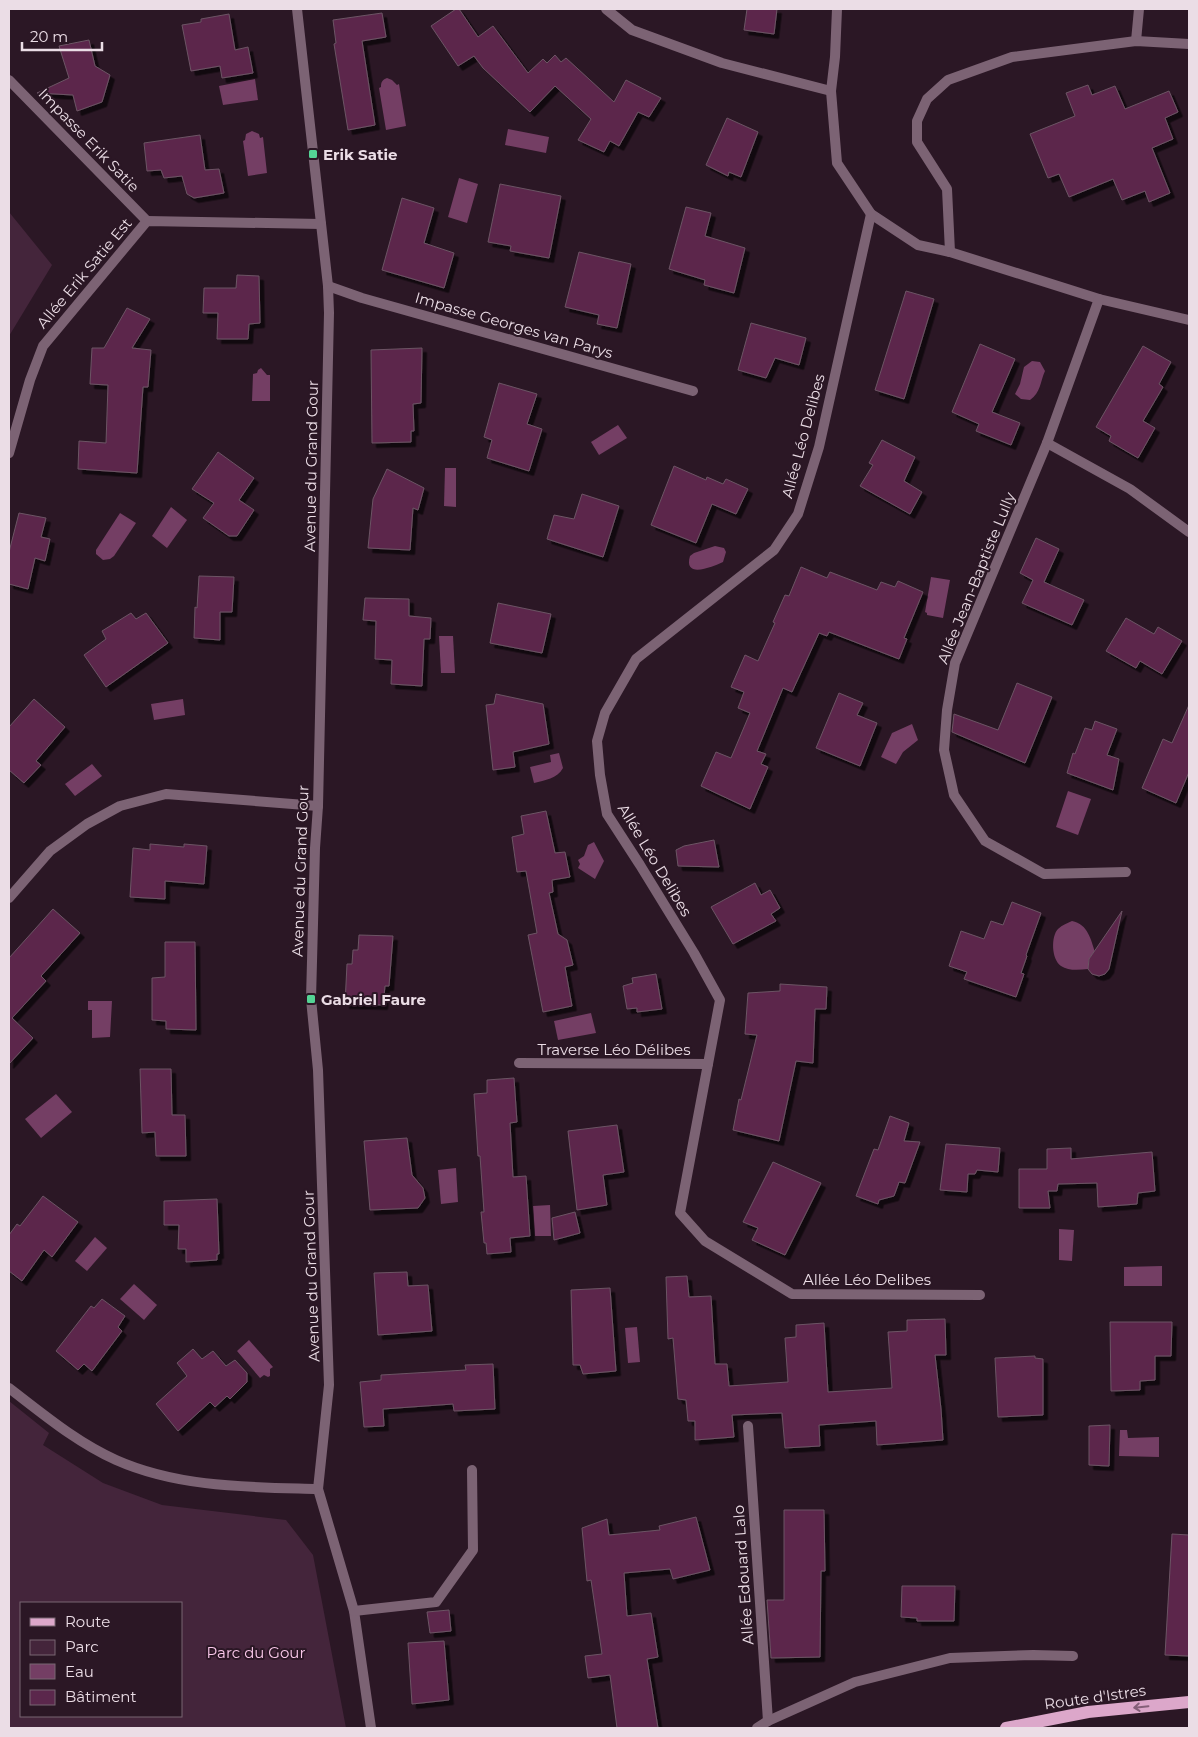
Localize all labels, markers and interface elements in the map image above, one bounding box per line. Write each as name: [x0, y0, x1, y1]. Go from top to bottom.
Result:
scale bar: [22, 20, 102, 52]
text: 20 m: [30, 27, 68, 46]
street label: Impasse Erik Satie: [35, 84, 143, 196]
place label: Erik Satie: [323, 145, 397, 164]
marker: Erik Satie: [307, 148, 319, 160]
street label: Allée Erik Satie Est: [32, 214, 136, 332]
street label: Impasse Georges van Parys: [413, 288, 615, 362]
street label: Allée Léo Delibes: [777, 372, 829, 500]
street label: Avenue du Grand Gour: [300, 380, 322, 552]
street label: Allée Jean-Baptiste Lully: [933, 489, 1019, 667]
street label: Avenue du Grand Gour: [288, 785, 312, 957]
street label: Allée Léo Delibes: [614, 800, 696, 920]
place label: Gabriel Faure: [321, 990, 426, 1009]
marker: Gabriel Faure: [305, 993, 317, 1005]
street label: Traverse Léo Délibes: [538, 1040, 690, 1059]
street label: Avenue du Grand Gour: [299, 1190, 323, 1362]
street label: Allée Léo Delibes: [803, 1270, 931, 1289]
street label: Allée Edouard Lalo: [729, 1504, 757, 1646]
legend: [20, 1602, 182, 1717]
text: Route: [65, 1612, 110, 1631]
text: Parc: [65, 1637, 99, 1656]
park label: Parc du Gour: [207, 1643, 305, 1662]
text: Eau: [65, 1662, 94, 1681]
street label: Route d'Istres: [1043, 1680, 1147, 1714]
text: Bâtiment: [65, 1687, 137, 1706]
one-way arrow: [1133, 1702, 1149, 1712]

